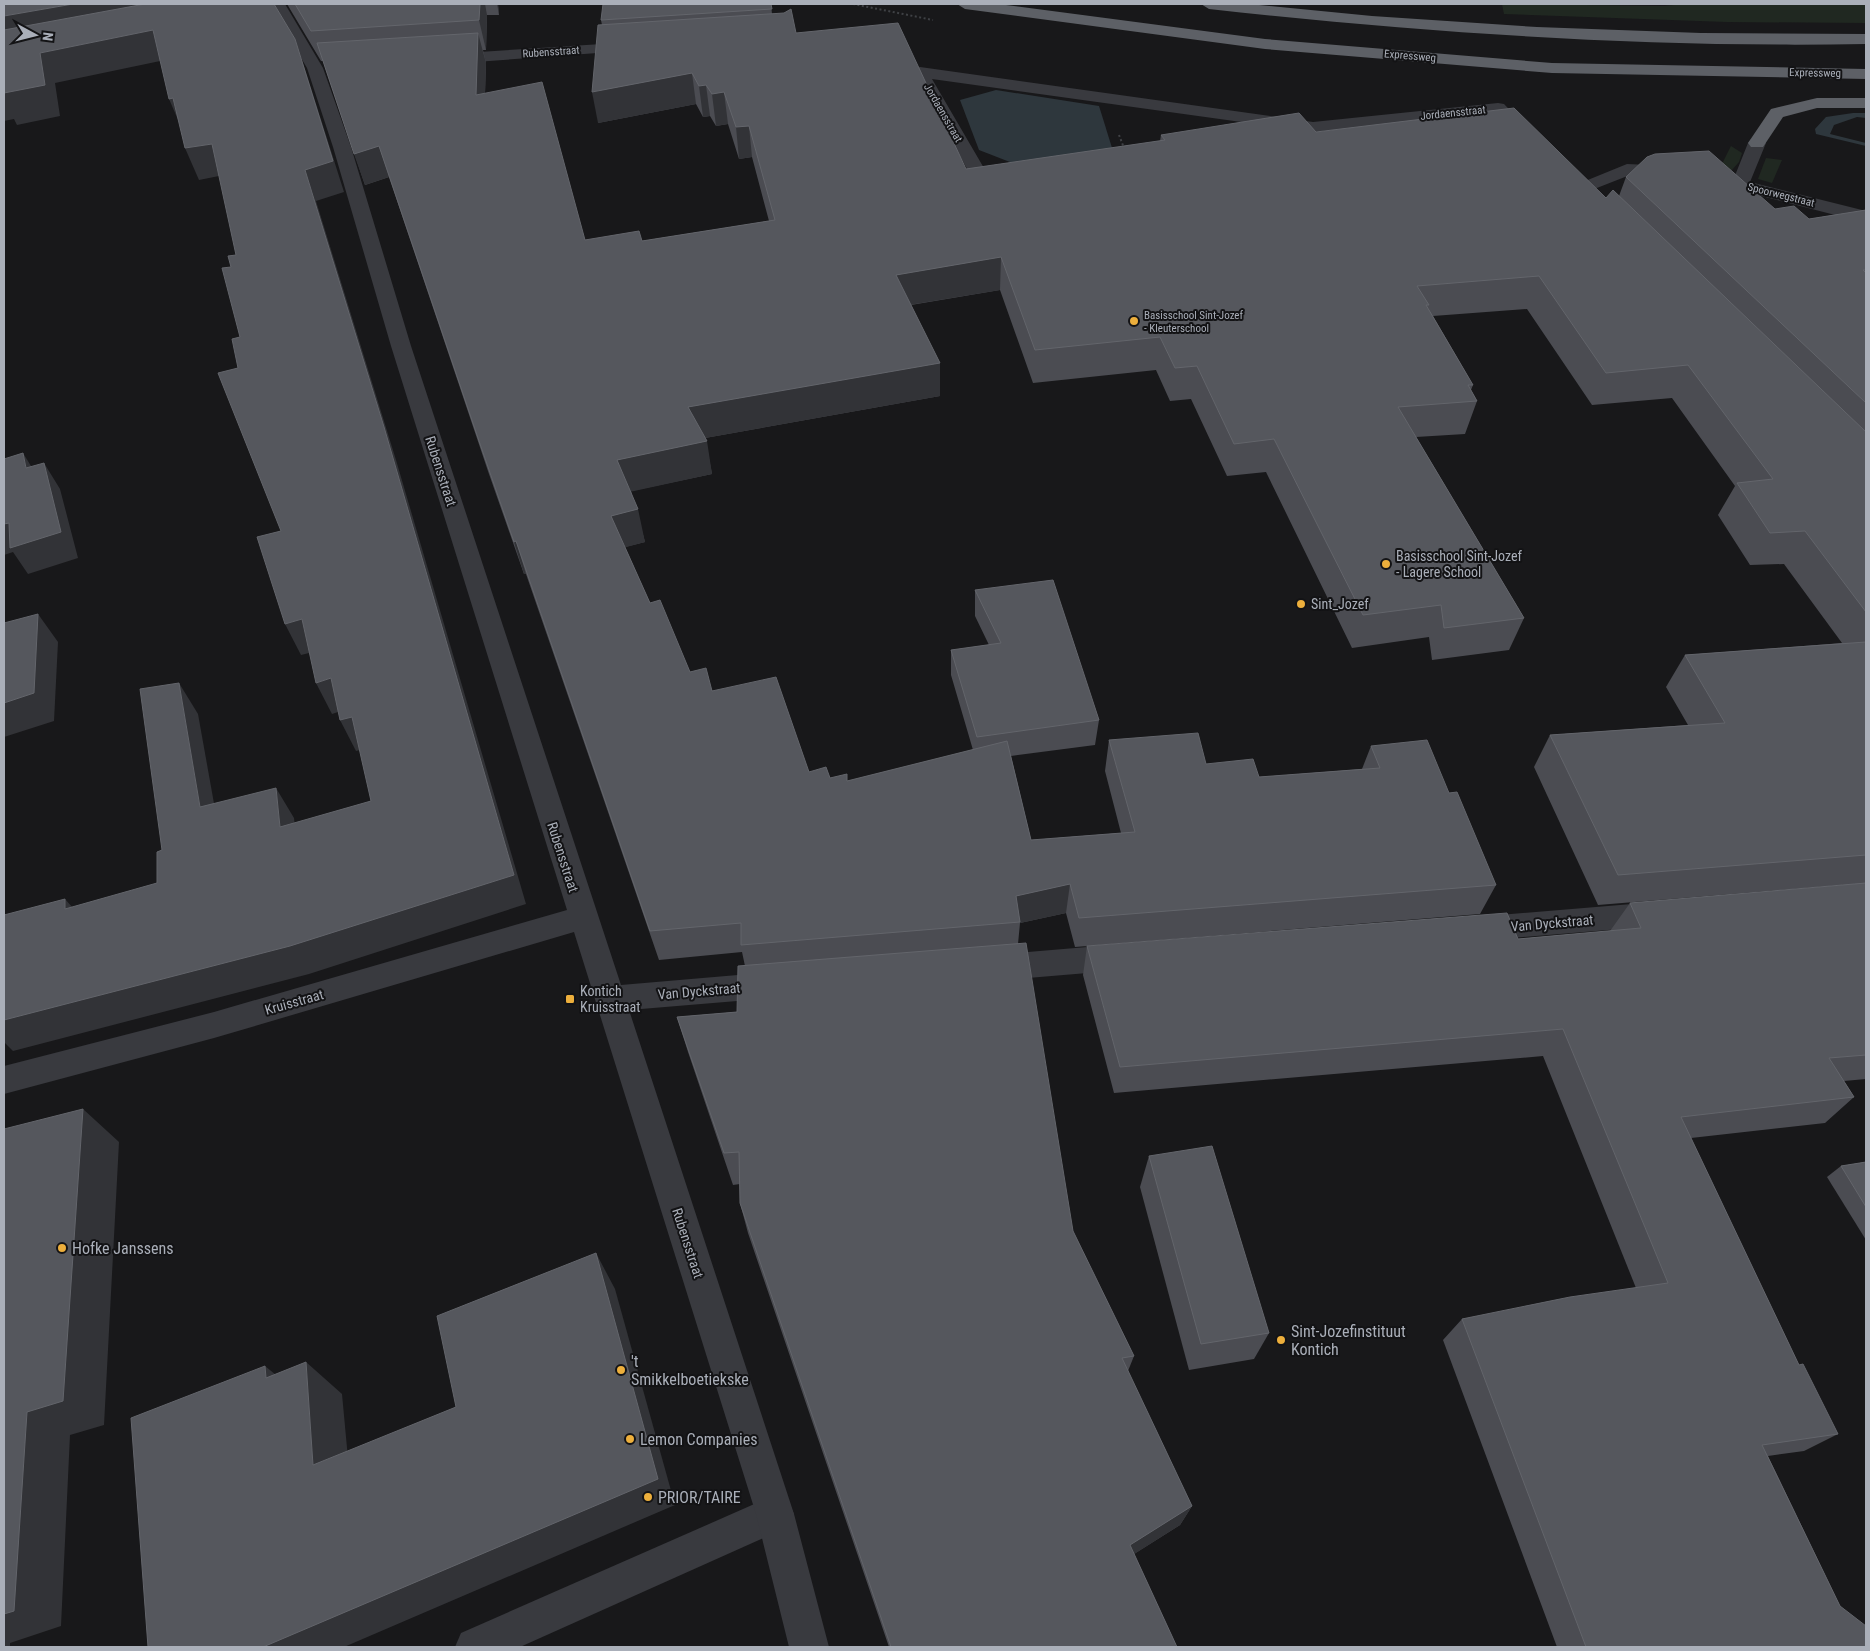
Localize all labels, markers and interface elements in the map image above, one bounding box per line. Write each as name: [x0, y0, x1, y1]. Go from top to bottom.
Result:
north arrow: [10, 10, 60, 60]
text: N: [39, 31, 56, 42]
street label: Rubensstraat: [522, 44, 580, 60]
street label: Expressweg: [1384, 47, 1436, 65]
street label: Expressweg: [1789, 66, 1841, 80]
street label: Jordaensstraat: [921, 81, 965, 145]
street label: Jordaensstraat: [1420, 103, 1486, 123]
street label: Spoorwegstraat: [1746, 180, 1816, 210]
place label: Basisschool Sint-Jozef - Kleuterschool: [1144, 309, 1244, 335]
marker: Basisschool Sint-Jozef - Kleuterschool: [1128, 315, 1140, 327]
street label: Rubensstraat: [422, 434, 460, 508]
place label: Basisschool Sint-Jozef - Lagere School: [1396, 548, 1523, 580]
marker: Basisschool Sint-Jozef - Lagere School: [1380, 558, 1392, 570]
place label: Sint_Jozef: [1311, 596, 1369, 612]
marker: Sint_Jozef: [1295, 598, 1307, 610]
street label: Rubensstraat: [544, 820, 582, 894]
street label: Van Dyckstraat: [1510, 911, 1594, 935]
street label: Van Dyckstraat: [657, 979, 741, 1003]
place label: Kontich Kruisstraat: [580, 983, 640, 1015]
street label: Kruisstraat: [263, 986, 325, 1018]
marker: Kontich Kruisstraat: [564, 993, 576, 1005]
street label: Rubensstraat: [669, 1206, 707, 1280]
place label: Hofke Janssens: [72, 1239, 174, 1258]
marker: Hofke Janssens: [56, 1242, 68, 1254]
place label: Sint-Jozefinstituut Kontich: [1291, 1322, 1406, 1359]
marker: Sint-Jozefinstituut Kontich: [1275, 1334, 1287, 1346]
place label: 't Smikkelboetiekske: [631, 1352, 749, 1389]
marker: 't Smikkelboetiekske: [615, 1364, 627, 1376]
place label: Lemon Companies: [640, 1430, 758, 1449]
marker: Lemon Companies: [624, 1433, 636, 1445]
place label: PRIOR/TAIRE: [658, 1488, 741, 1507]
marker: PRIOR/TAIRE: [642, 1491, 654, 1503]

